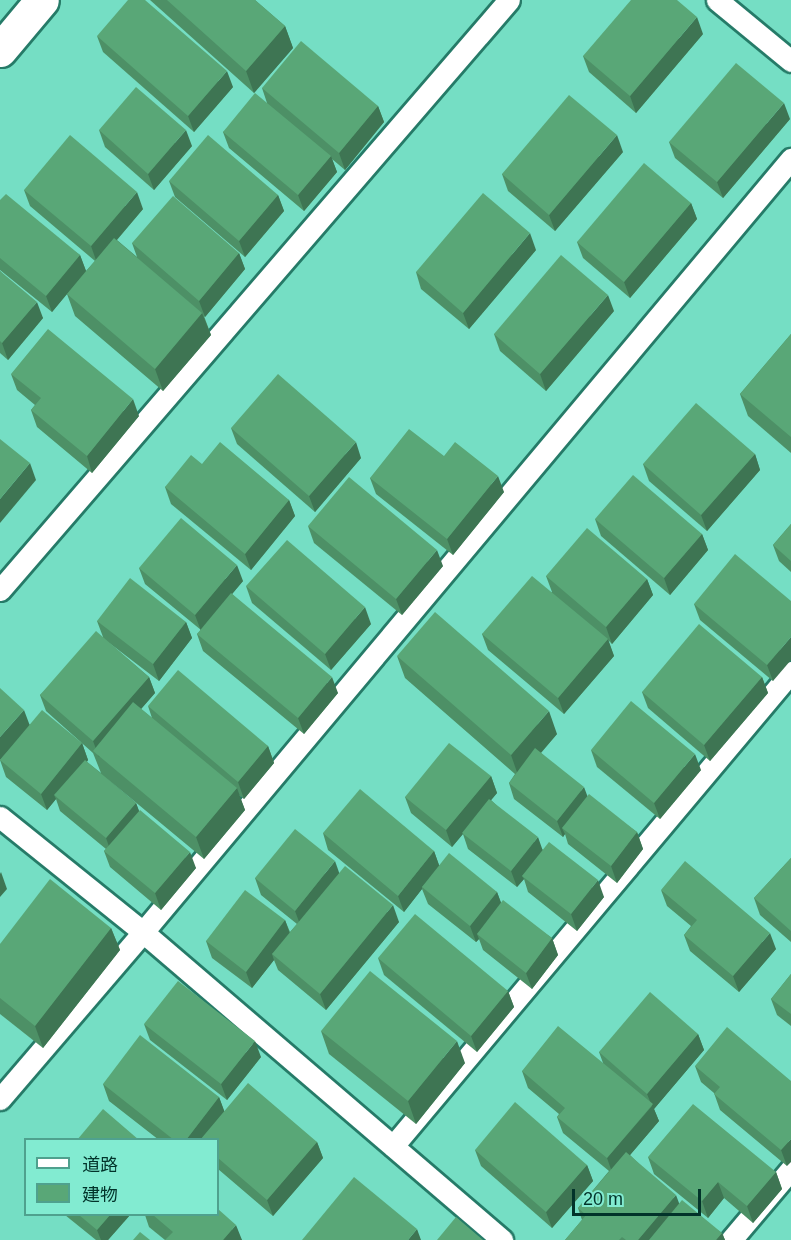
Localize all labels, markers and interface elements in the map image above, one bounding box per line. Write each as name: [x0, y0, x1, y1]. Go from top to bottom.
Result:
legend: [24, 1138, 219, 1216]
text: 道路: [82, 1155, 118, 1175]
scale bar: [575, 1177, 704, 1215]
text: 建物: [82, 1185, 118, 1205]
text: 20 m: [583, 1189, 623, 1209]

